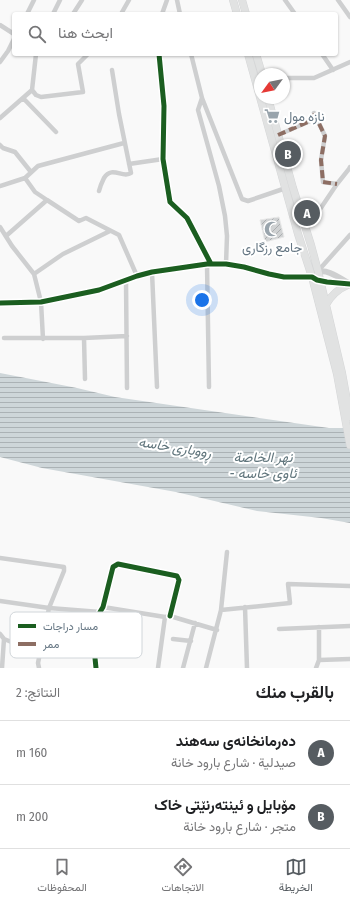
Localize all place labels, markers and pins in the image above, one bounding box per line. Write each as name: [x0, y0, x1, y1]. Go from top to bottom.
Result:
supermarket icon: نازه مول: [263, 107, 281, 125]
place label: نازه مول: [284, 109, 325, 125]
pin: B: [275, 139, 301, 169]
pin: A: [294, 198, 320, 228]
mosque icon: جامع رزگاری: [263, 220, 281, 238]
place label: جامع رزگاری: [242, 240, 302, 257]

